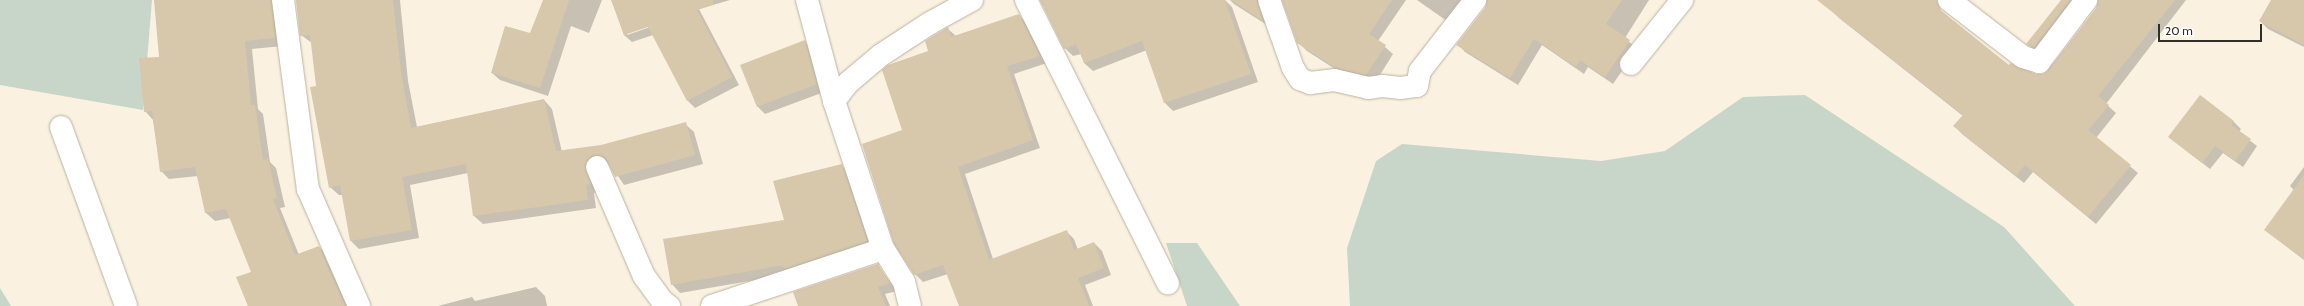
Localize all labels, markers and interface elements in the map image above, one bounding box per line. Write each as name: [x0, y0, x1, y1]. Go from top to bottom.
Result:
scale bar: [2160, 16, 2264, 42]
text: 20 m: [2165, 23, 2193, 38]

